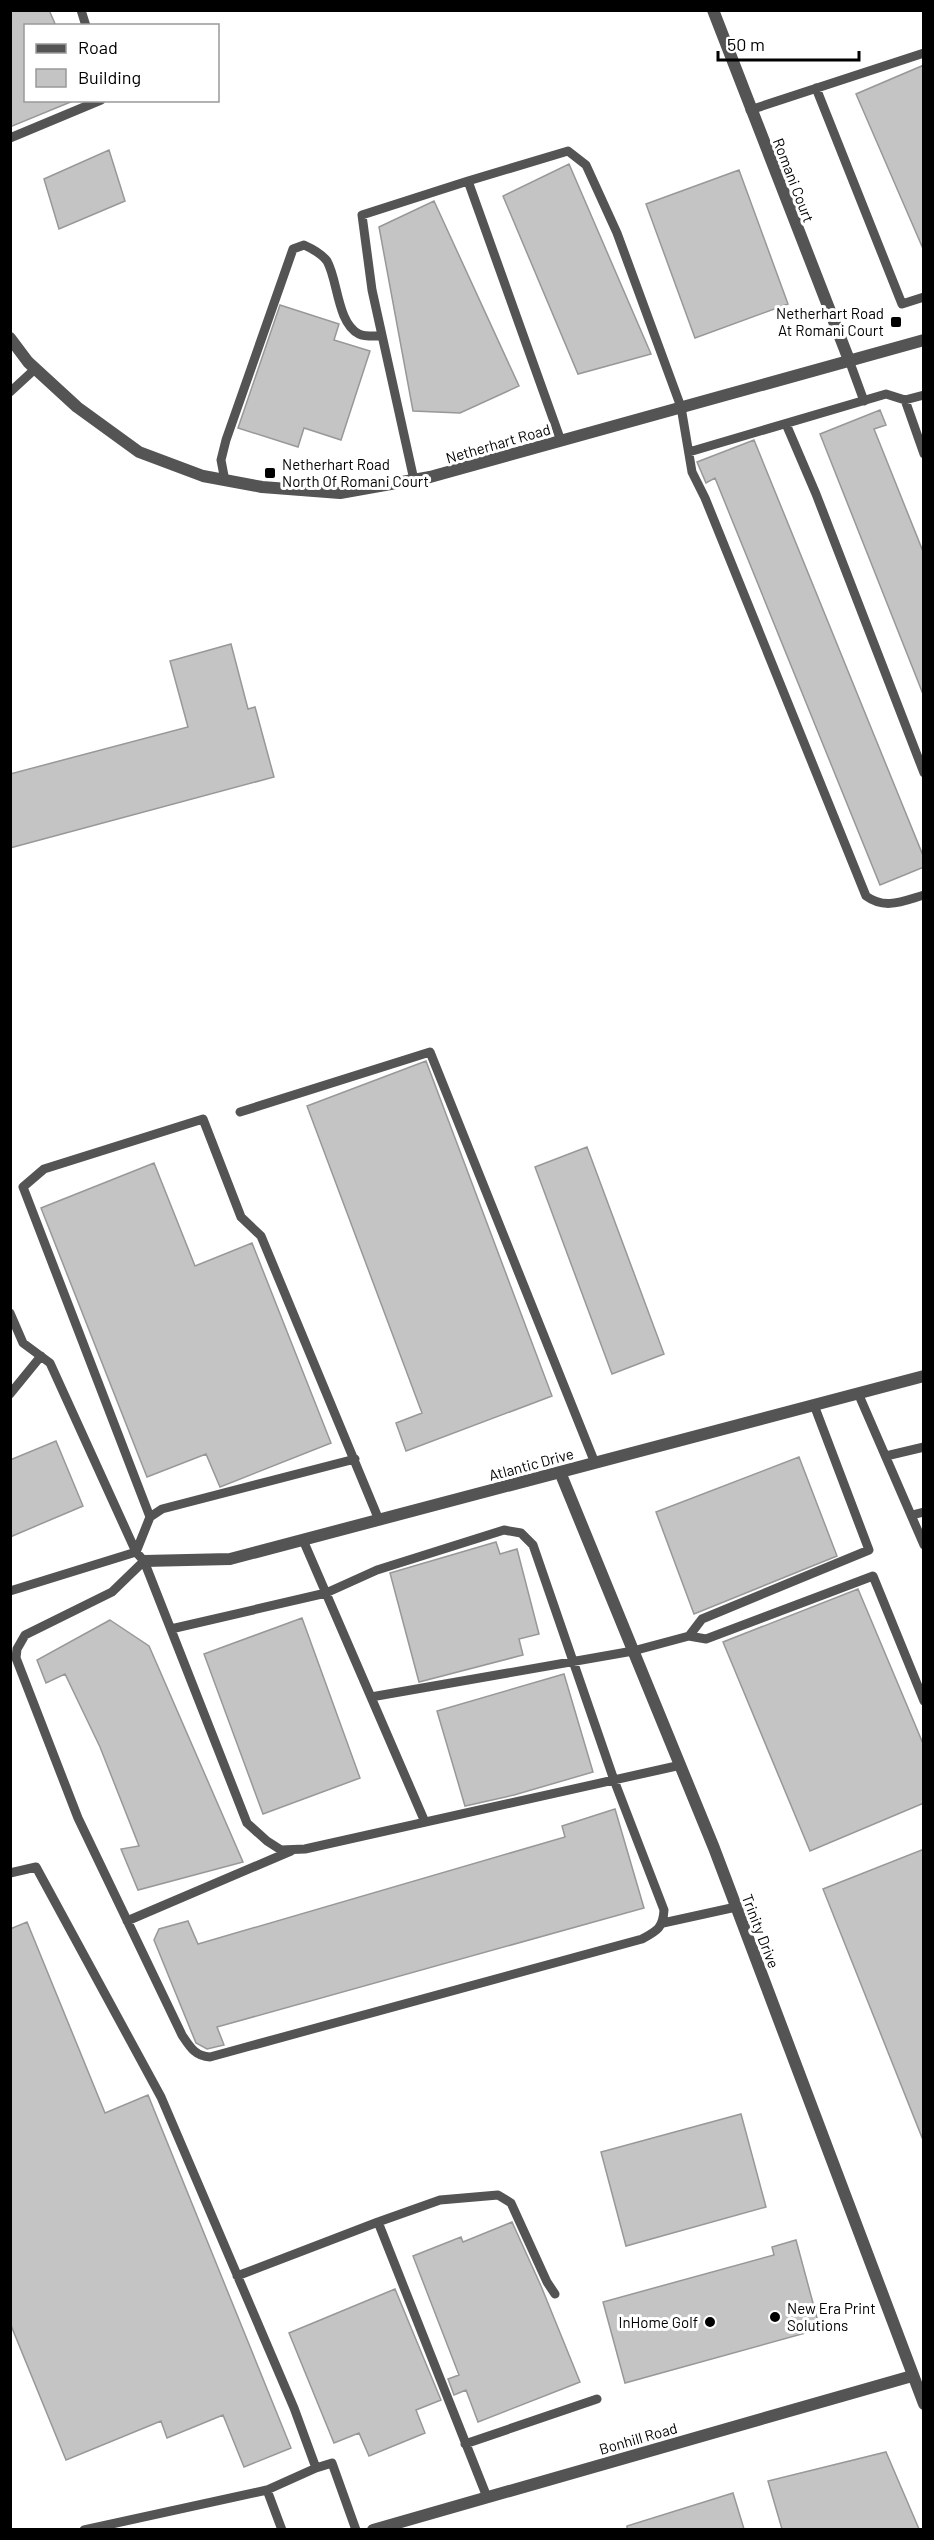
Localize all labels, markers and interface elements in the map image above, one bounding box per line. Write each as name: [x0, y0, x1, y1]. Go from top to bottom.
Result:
legend: [24, 24, 219, 102]
scale bar: [718, 24, 859, 62]
text: 50 m: [727, 33, 765, 55]
text: Road: [78, 36, 118, 58]
text: Building: [78, 66, 141, 88]
street label: Romani Court: [770, 135, 818, 225]
place label: Netherhart Road At Romani Court: [776, 304, 884, 339]
marker: Netherhart Road At Romani Court: [889, 315, 903, 329]
street label: Netherhart Road: [444, 419, 552, 467]
place label: Netherhart Road North Of Romani Court: [282, 455, 429, 490]
marker: Netherhart Road North Of Romani Court: [263, 466, 277, 480]
street label: Atlantic Drive: [487, 1444, 575, 1484]
street label: Trinity Drive: [739, 1891, 783, 1971]
place label: New Era Print Solutions: [787, 2299, 876, 2334]
marker: New Era Print Solutions: [768, 2310, 782, 2324]
place label: InHome Golf: [619, 2313, 698, 2331]
marker: InHome Golf: [703, 2315, 717, 2329]
street label: Bonhill Road: [597, 2418, 679, 2458]

